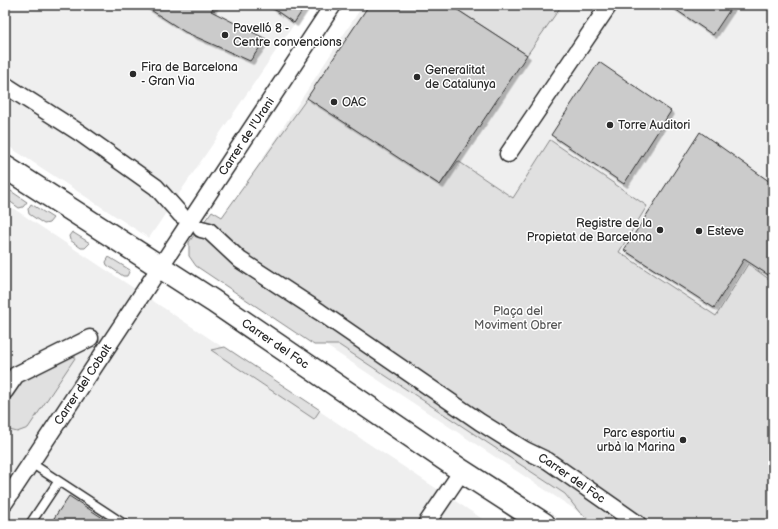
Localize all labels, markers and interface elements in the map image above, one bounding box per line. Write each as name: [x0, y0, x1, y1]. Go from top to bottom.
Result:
place label: Pavelló 8 - Centre convencions: [233, 21, 342, 50]
marker: Pavelló 8 - Centre convencions: [220, 30, 230, 40]
place label: Fira de Barcelona - Gran Via: [141, 60, 238, 89]
place label: Generalitat de Catalunya: [425, 63, 496, 92]
marker: Fira de Barcelona - Gran Via: [128, 69, 138, 79]
marker: Generalitat de Catalunya: [412, 72, 422, 82]
street label: Carrer de l'Urani: [215, 94, 278, 178]
place label: OAC: [342, 95, 367, 110]
marker: OAC: [329, 97, 339, 107]
place label: Torre Auditori: [618, 118, 691, 133]
marker: Torre Auditori: [605, 120, 615, 130]
place label: Registre de la Propietat de Barcelona: [527, 216, 652, 245]
place label: Esteve: [707, 224, 744, 239]
marker: Registre de la Propietat de Barcelona: [655, 225, 665, 235]
marker: Esteve: [694, 226, 704, 236]
park label: Plaça del Moviment Obrer: [474, 304, 563, 333]
street label: Carrer del Foc: [239, 315, 312, 372]
street label: Carrer del Cobalt: [51, 341, 115, 428]
place label: Parc esportiu urbà la Marina: [597, 426, 675, 455]
marker: Parc esportiu urbà la Marina: [678, 435, 688, 445]
street label: Carrer del Foc: [536, 450, 608, 506]

